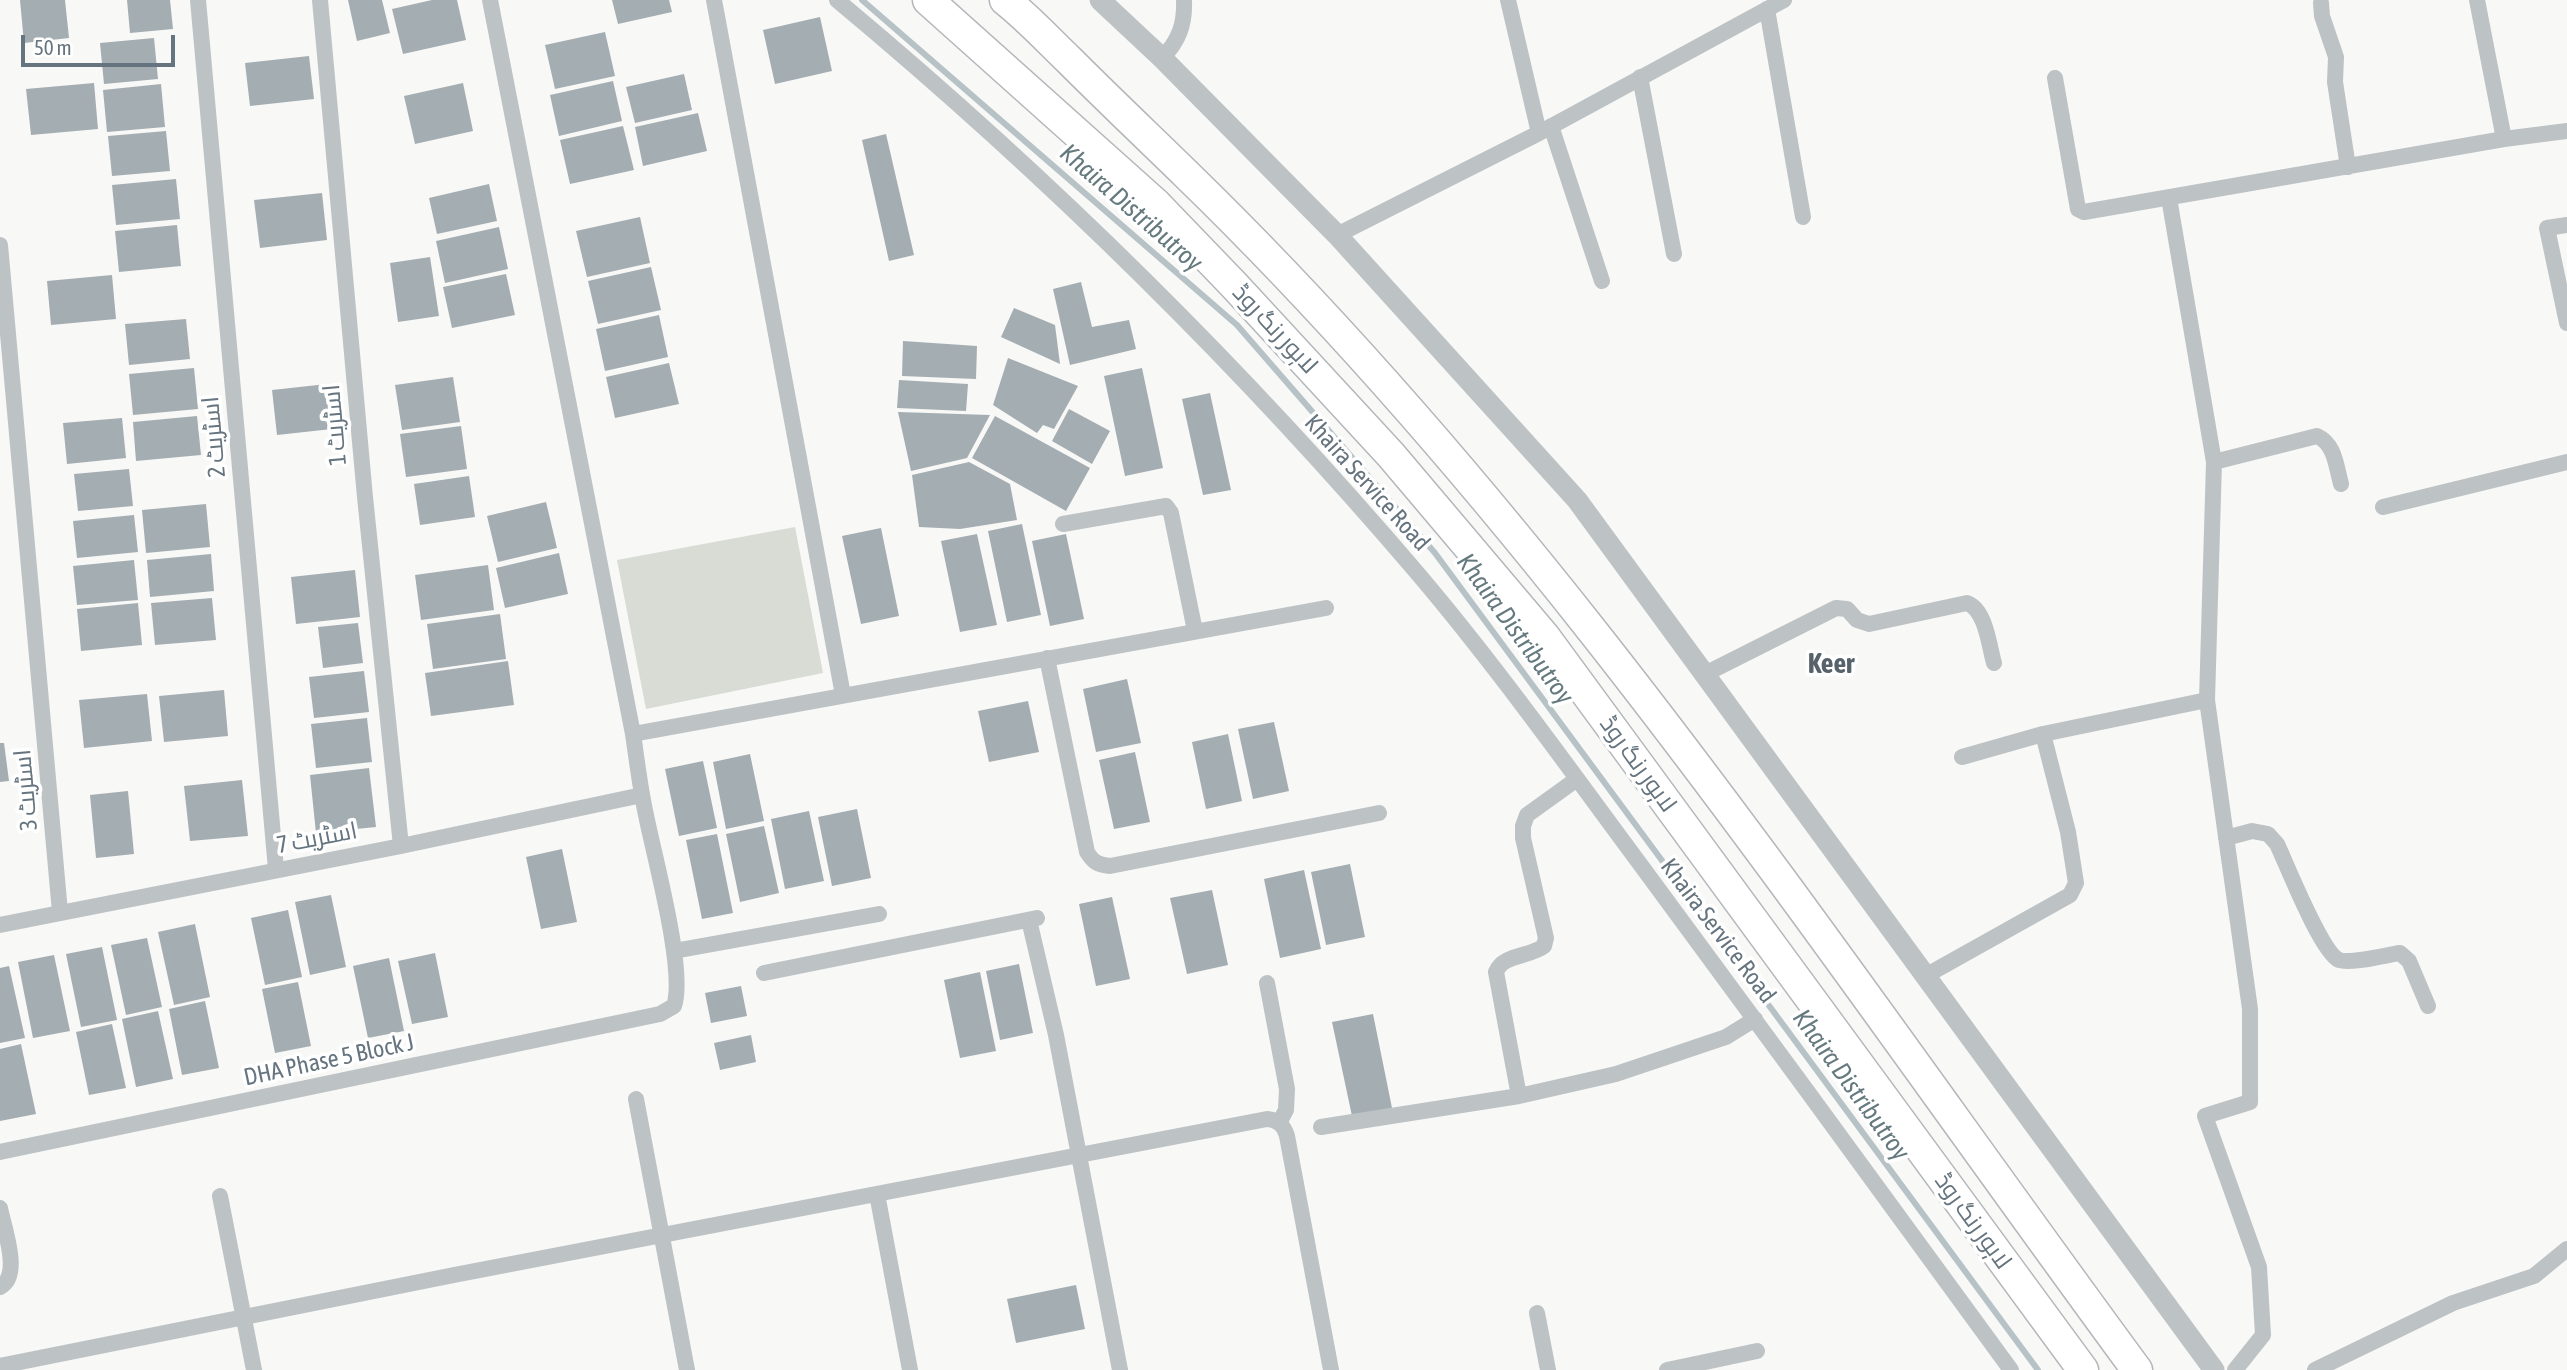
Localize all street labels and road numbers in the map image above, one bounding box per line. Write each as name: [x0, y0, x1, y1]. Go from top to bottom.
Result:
street label: لاہور رنگ روڈ: [1226, 278, 1324, 380]
street label: اسٹریٹ 1: [317, 383, 353, 467]
street label: اسٹریٹ 2: [196, 395, 232, 479]
street label: Khaira Service Road: [1298, 409, 1436, 557]
street label: لاہور رنگ روڈ: [1593, 710, 1683, 818]
street label: اسٹریٹ 3: [8, 748, 44, 832]
street label: اسٹریٹ 7: [274, 816, 360, 860]
street label: Khaira Service Road: [1654, 853, 1782, 1009]
street label: DHA Phase 5 Block J: [241, 1028, 417, 1092]
street label: لاہور رنگ روڈ: [1928, 1167, 2018, 1275]

